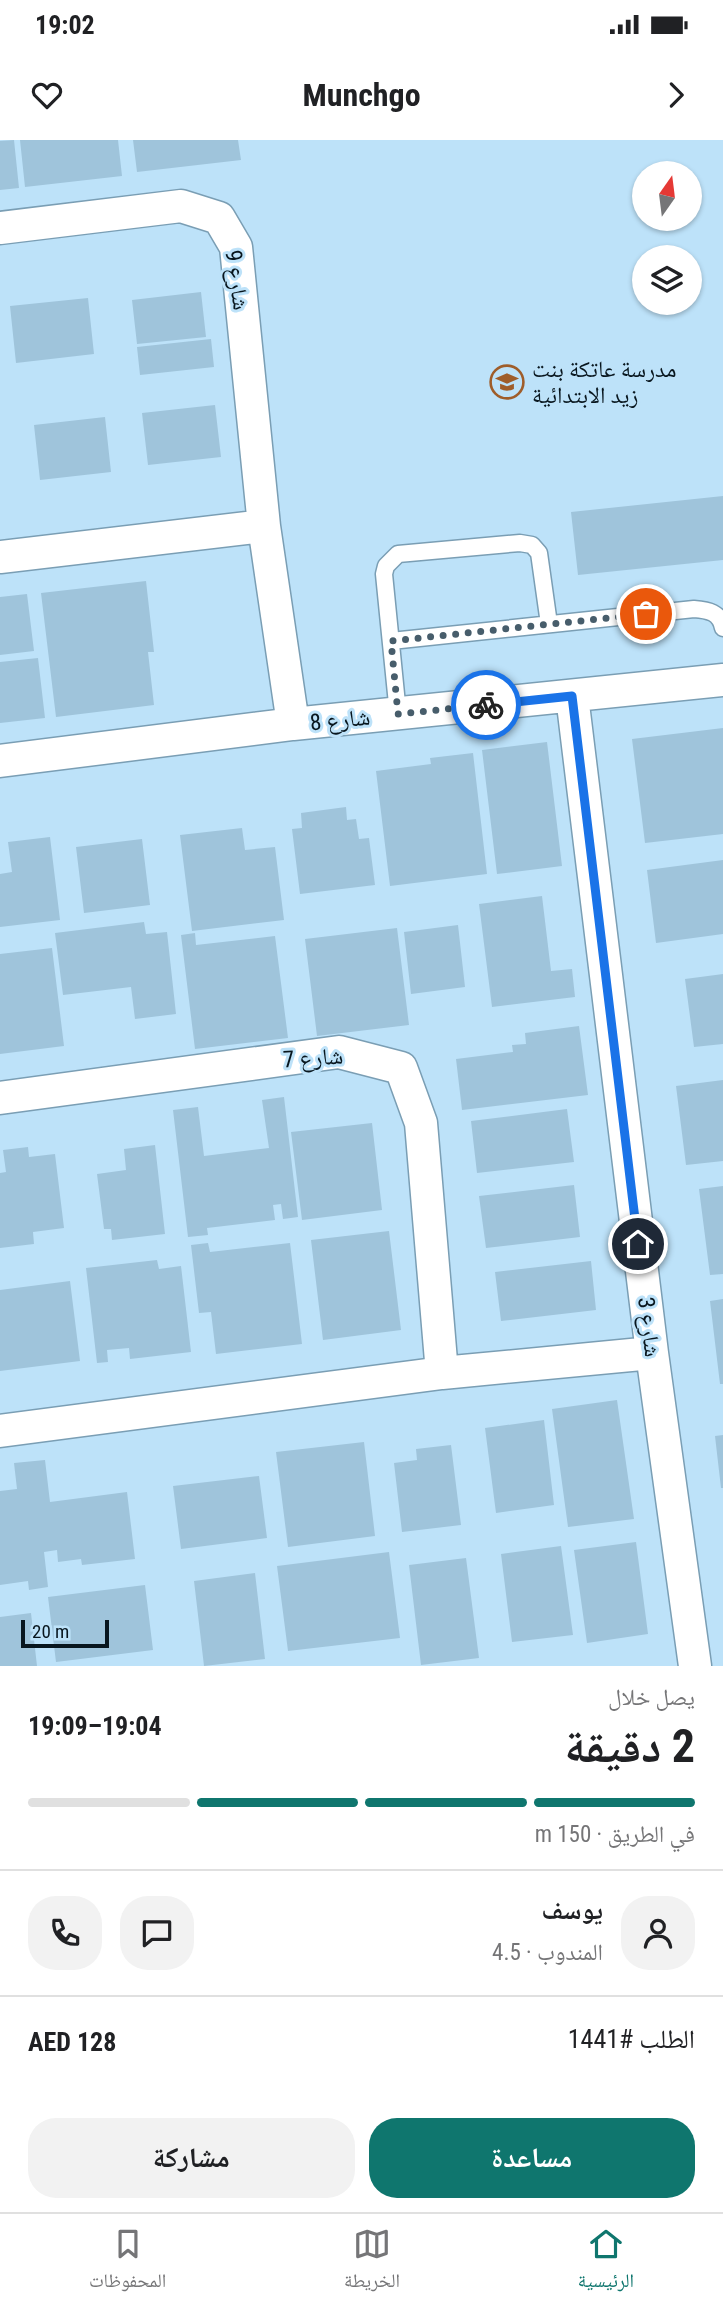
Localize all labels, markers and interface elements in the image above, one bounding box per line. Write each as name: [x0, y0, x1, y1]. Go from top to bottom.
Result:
text: 19:02: [35, 10, 95, 40]
icon: heart: [28, 76, 66, 114]
text: Munchgo: [302, 76, 421, 114]
icon: forward: [657, 76, 695, 114]
north arrow: [632, 161, 702, 231]
map controls: [632, 161, 702, 315]
button: layers: [632, 245, 702, 315]
street label: شارع 9: [218, 248, 255, 312]
place label: مدرسة عاتكة بنت زيد الابتدائية: [532, 356, 676, 409]
school or university icon: مدرسة عاتكة بنت زيد الابتدائية: [488, 363, 526, 401]
pin: [616, 584, 676, 644]
icon: bag: [627, 595, 665, 633]
courier: [451, 670, 521, 740]
icon: bike: [467, 686, 505, 724]
street label: شارع 8: [309, 703, 372, 738]
street label: شارع 7: [282, 1042, 344, 1075]
pin: [608, 1214, 668, 1274]
icon: home: [619, 1225, 657, 1263]
street label: شارع 3: [631, 1295, 666, 1359]
scale bar: [21, 1617, 108, 1649]
text: 20 m: [32, 1620, 69, 1643]
text: يصل خلال: [608, 1684, 695, 1711]
text: 19:04–19:09: [28, 1711, 162, 1741]
text: 2 دقيقة: [565, 1719, 695, 1773]
text: في الطريق · 150 m: [535, 1821, 695, 1848]
text: يوسف: [542, 1895, 603, 1925]
button: phone: [28, 1896, 102, 1970]
button: chat: [120, 1896, 194, 1970]
button: person: [621, 1896, 695, 1970]
text: المندوب · 4.5: [492, 1939, 603, 1966]
text: الطلب #1441: [568, 2024, 695, 2054]
text: AED 128: [28, 2027, 116, 2057]
button: مشاركة: [28, 2118, 355, 2198]
button: مساعدة: [369, 2118, 695, 2198]
tab: المحفوظات: [89, 2225, 166, 2299]
tab: الخريطة: [344, 2225, 400, 2299]
tab: الرئيسية: [578, 2225, 634, 2299]

